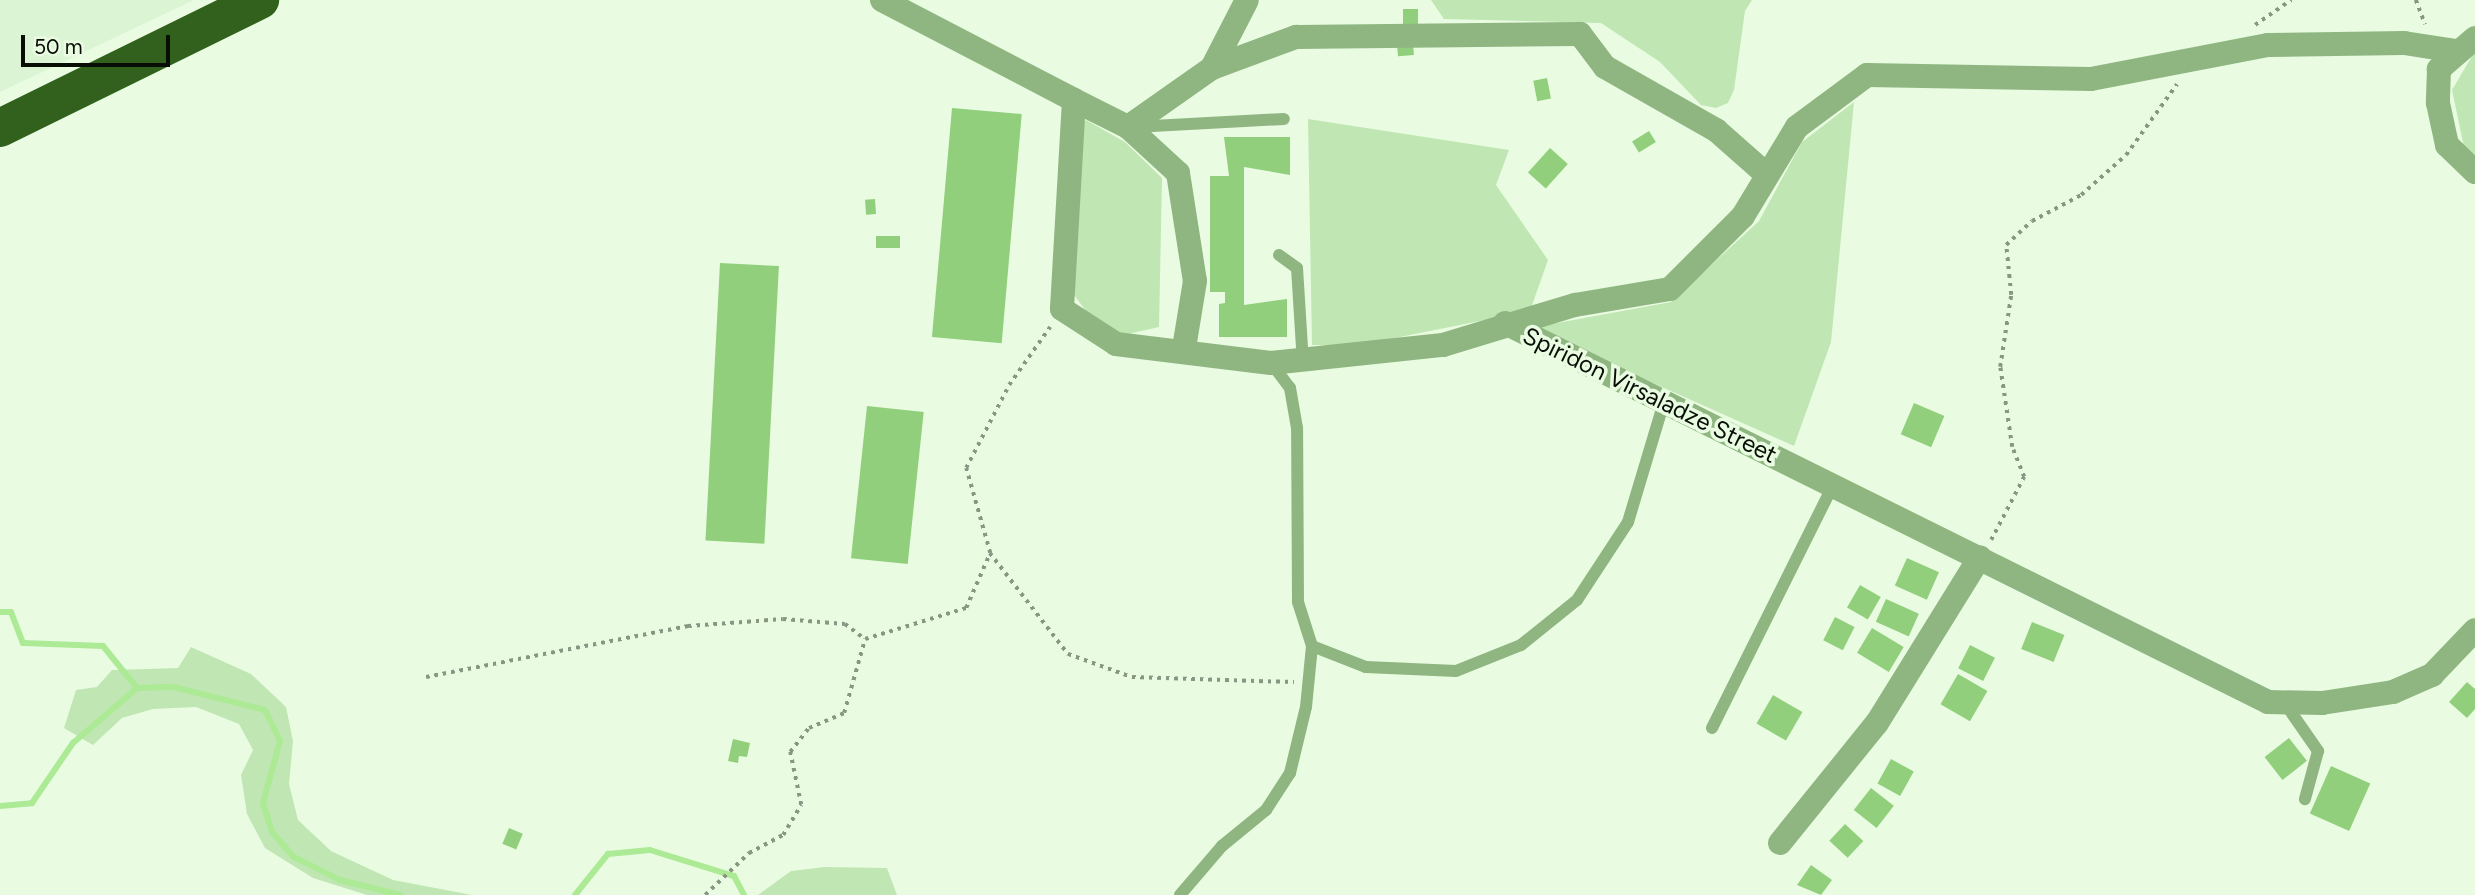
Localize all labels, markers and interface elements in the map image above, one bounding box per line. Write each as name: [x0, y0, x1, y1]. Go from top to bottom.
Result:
scale bar: [24, 21, 173, 65]
text: 50 m: [34, 34, 83, 59]
street label: Spiridon Virsaladze Street: [1518, 321, 1782, 469]

